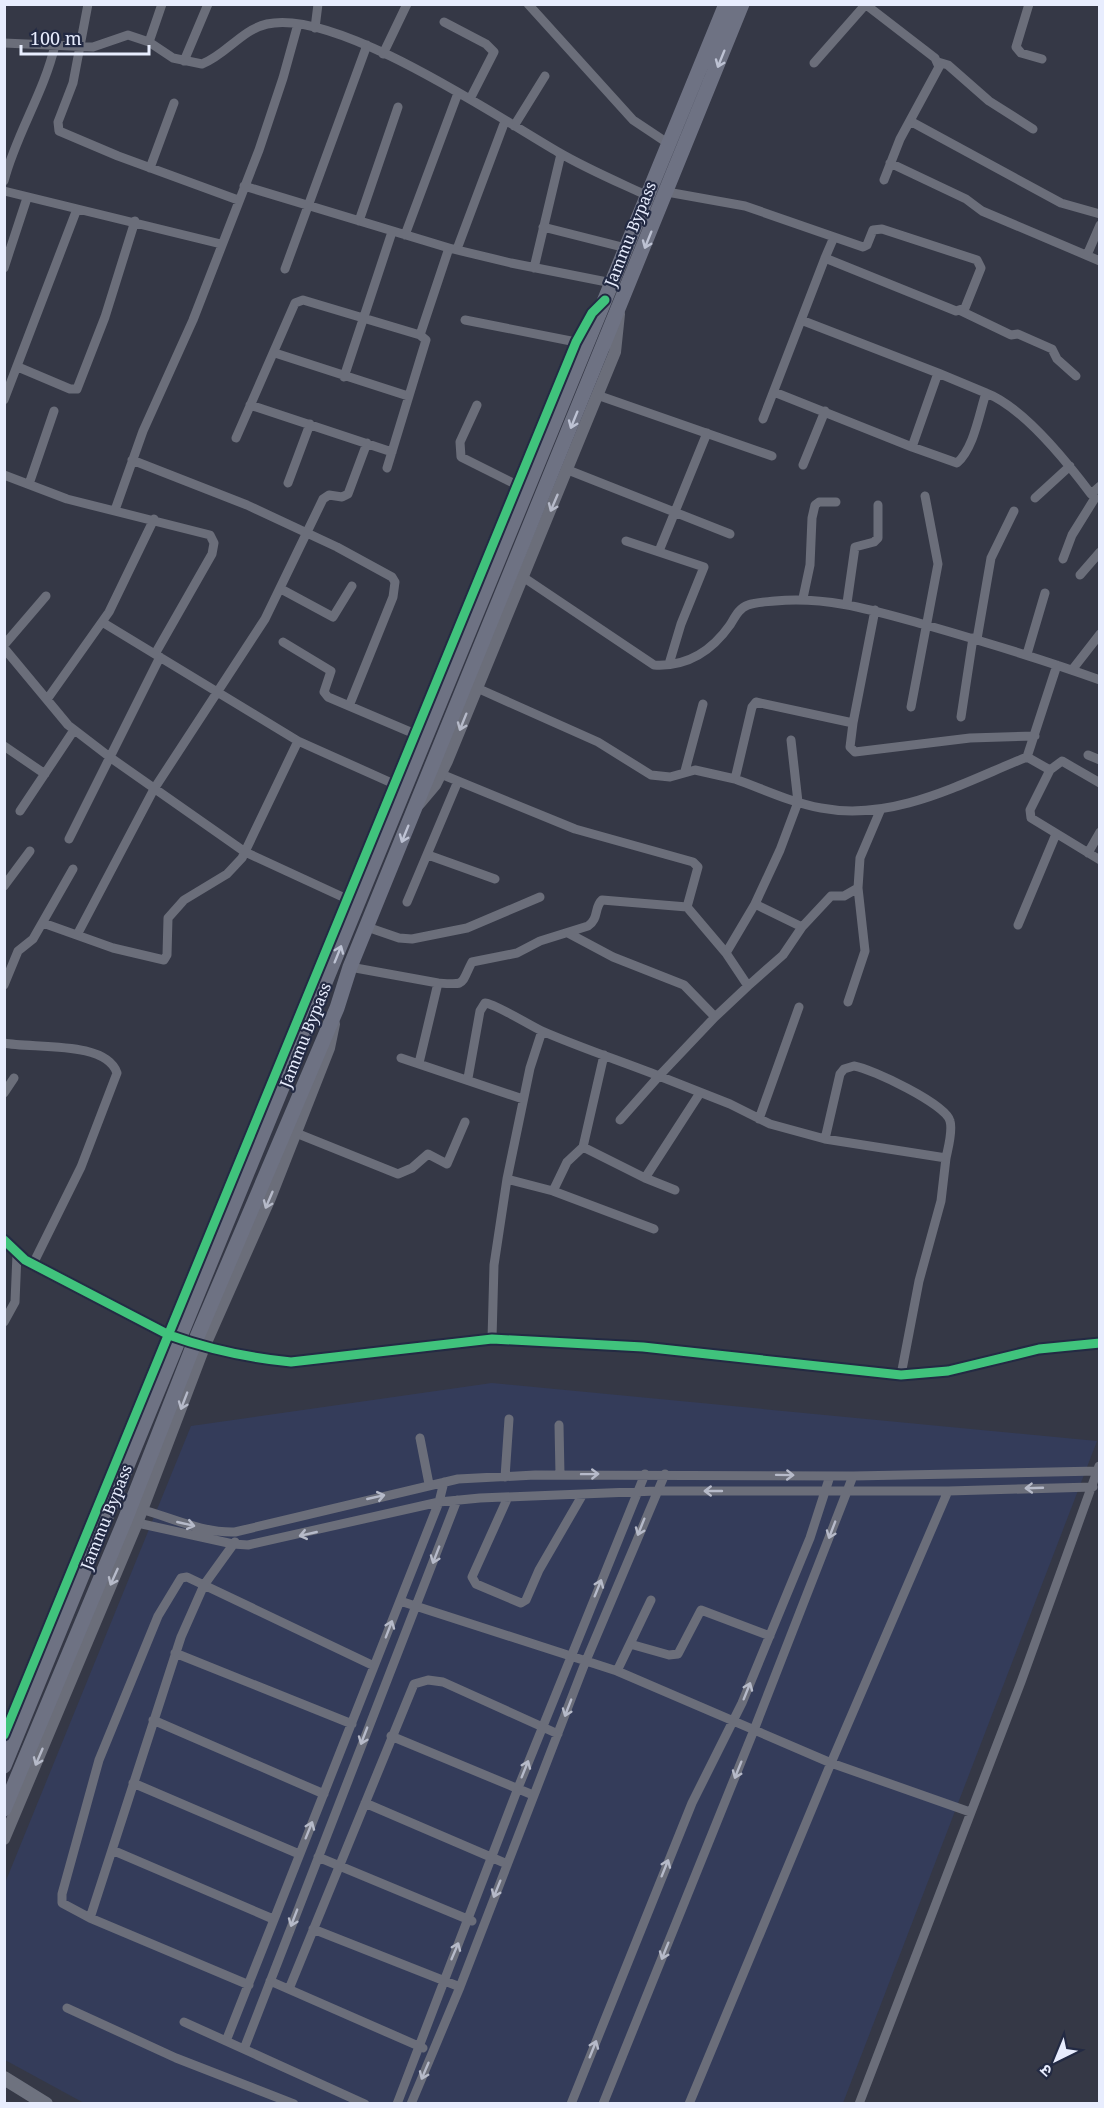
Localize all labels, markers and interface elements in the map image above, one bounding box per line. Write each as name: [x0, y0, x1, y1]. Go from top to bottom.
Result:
scale bar: [21, 18, 148, 56]
text: 100 m: [30, 26, 82, 50]
one-way arrow: [715, 49, 726, 68]
street label: Jammu Bypass: [598, 178, 661, 291]
one-way arrow: [642, 230, 653, 248]
one-way arrow: [568, 410, 579, 429]
one-way arrow: [548, 494, 559, 512]
one-way arrow: [457, 713, 468, 731]
one-way arrow: [399, 825, 410, 843]
one-way arrow: [333, 946, 344, 964]
street label: Jammu Bypass: [273, 979, 336, 1092]
one-way arrow: [263, 1191, 274, 1209]
one-way arrow: [178, 1392, 189, 1410]
street label: Jammu Bypass: [74, 1461, 137, 1574]
one-way arrow: [579, 1468, 599, 1480]
one-way arrow: [774, 1469, 794, 1481]
one-way arrow: [1025, 1483, 1045, 1494]
one-way arrow: [704, 1485, 724, 1497]
one-way arrow: [366, 1491, 385, 1503]
one-way arrow: [635, 1517, 646, 1536]
one-way arrow: [176, 1519, 195, 1531]
one-way arrow: [826, 1520, 837, 1539]
one-way arrow: [299, 1528, 318, 1540]
one-way arrow: [430, 1545, 441, 1563]
one-way arrow: [107, 1567, 119, 1585]
one-way arrow: [593, 1579, 604, 1598]
one-way arrow: [384, 1621, 395, 1639]
one-way arrow: [742, 1683, 753, 1701]
one-way arrow: [562, 1698, 573, 1717]
one-way arrow: [358, 1726, 369, 1745]
one-way arrow: [33, 1747, 44, 1765]
one-way arrow: [520, 1760, 531, 1779]
one-way arrow: [732, 1761, 743, 1779]
one-way arrow: [304, 1821, 315, 1840]
one-way arrow: [660, 1859, 671, 1878]
one-way arrow: [491, 1880, 502, 1898]
one-way arrow: [288, 1908, 299, 1926]
one-way arrow: [659, 1941, 670, 1960]
one-way arrow: [450, 1942, 461, 1961]
north arrow: [1026, 2030, 1086, 2090]
one-way arrow: [588, 2040, 599, 2059]
text: उ: [1034, 2059, 1057, 2082]
one-way arrow: [419, 2061, 431, 2079]

